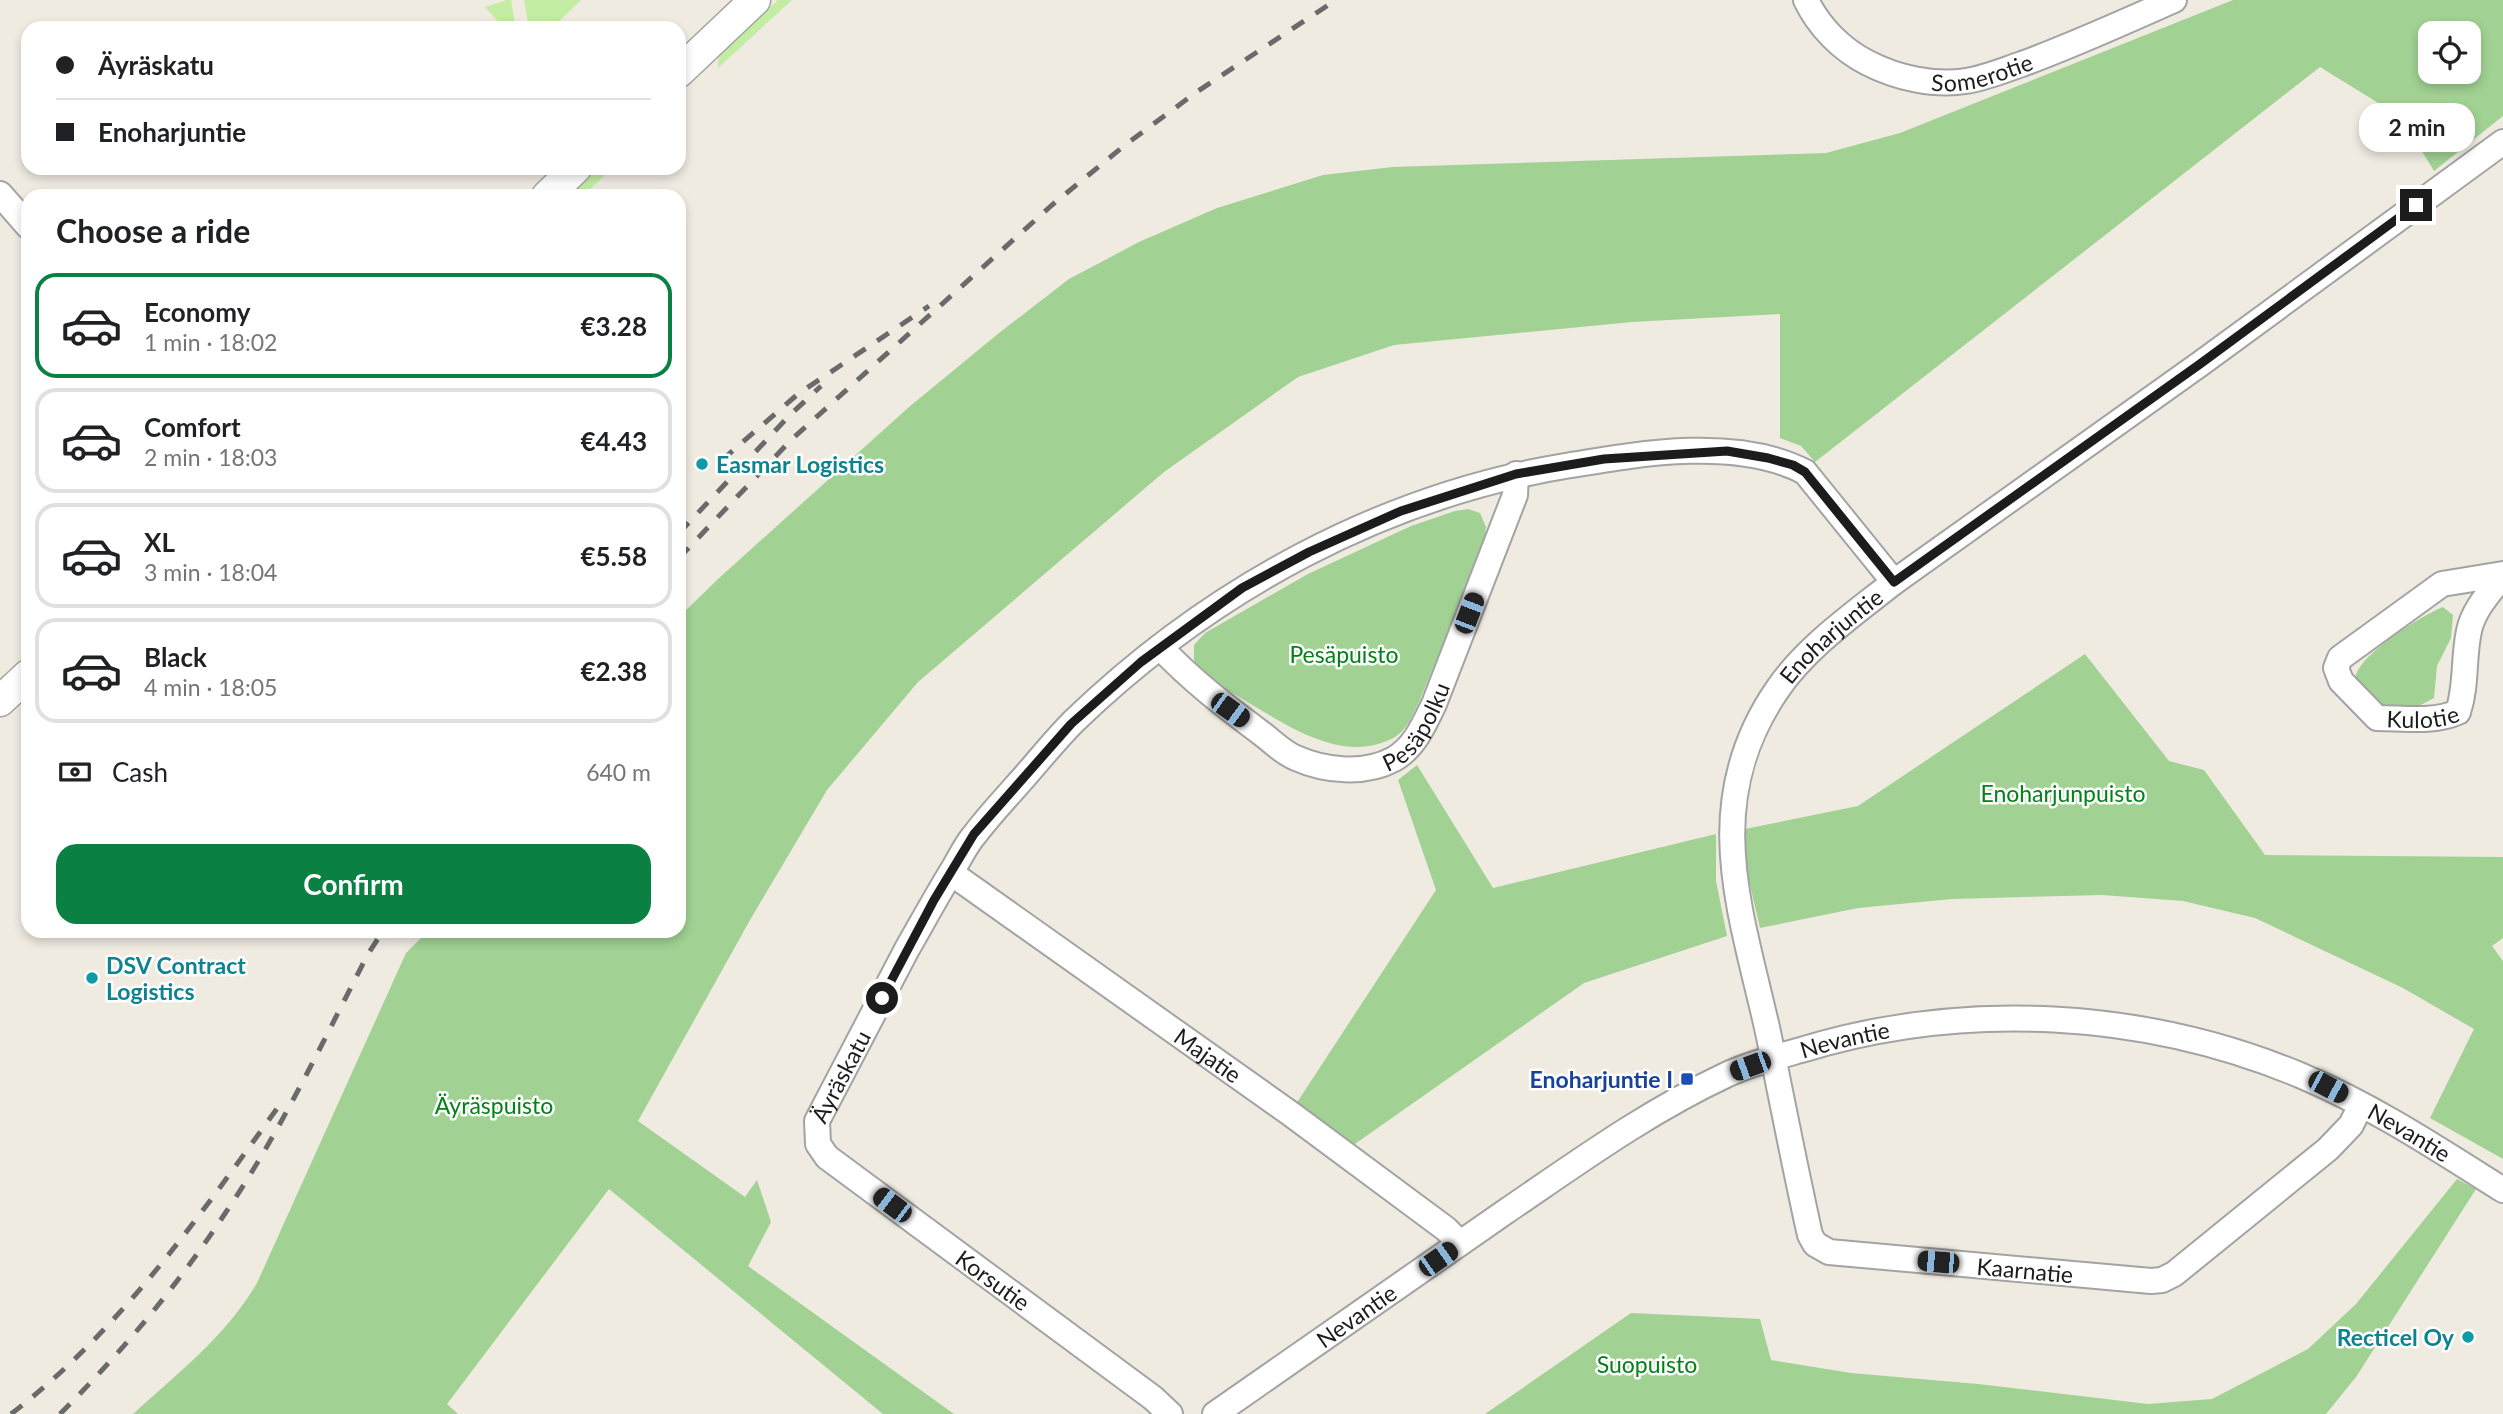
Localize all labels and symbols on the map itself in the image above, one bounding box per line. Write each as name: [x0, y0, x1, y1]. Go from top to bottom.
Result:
street label: Somerotie: [1930, 47, 2036, 97]
callout: 2 min: [2358, 104, 2474, 152]
route end: [2400, 189, 2432, 221]
place label: Easmar Logistics: [716, 450, 884, 478]
marker: Easmar Logistics: [694, 456, 710, 472]
street label: Enoharjuntie: [1773, 582, 1888, 689]
car: [1452, 590, 1487, 636]
park label: Pesäpuisto: [1289, 640, 1399, 668]
street label: Pesäpolku: [1378, 678, 1455, 777]
car: [1207, 689, 1254, 731]
street label: Kulotie: [2386, 699, 2463, 733]
park label: Enoharjunpuisto: [1980, 779, 2146, 807]
place label: DSV Contract Logistics: [106, 951, 246, 1005]
marker: DSV Contract Logistics: [84, 970, 100, 986]
route start: [866, 982, 898, 1014]
street label: Nevantie: [1797, 1015, 1892, 1064]
street label: Majatie: [1169, 1022, 1247, 1088]
street label: Äyräskatu: [805, 1026, 876, 1127]
car: [1727, 1049, 1774, 1083]
place label: Enoharjuntie I: [1530, 1065, 1673, 1093]
car: [2305, 1068, 2352, 1106]
marker: Enoharjuntie I: [1679, 1071, 1695, 1087]
park label: Äyräspuisto: [435, 1091, 553, 1119]
street label: Nevantie: [2363, 1097, 2456, 1168]
car: [869, 1184, 916, 1226]
car: [1415, 1238, 1462, 1280]
street label: Korsutie: [950, 1244, 1036, 1316]
car: [1917, 1250, 1960, 1274]
street label: Kaarnatie: [1976, 1252, 2074, 1288]
street label: Nevantie: [1311, 1278, 1402, 1353]
place label: Recticel Oy: [2337, 1323, 2455, 1351]
marker: Recticel Oy: [2460, 1329, 2476, 1345]
park label: Suopuisto: [1597, 1350, 1697, 1378]

